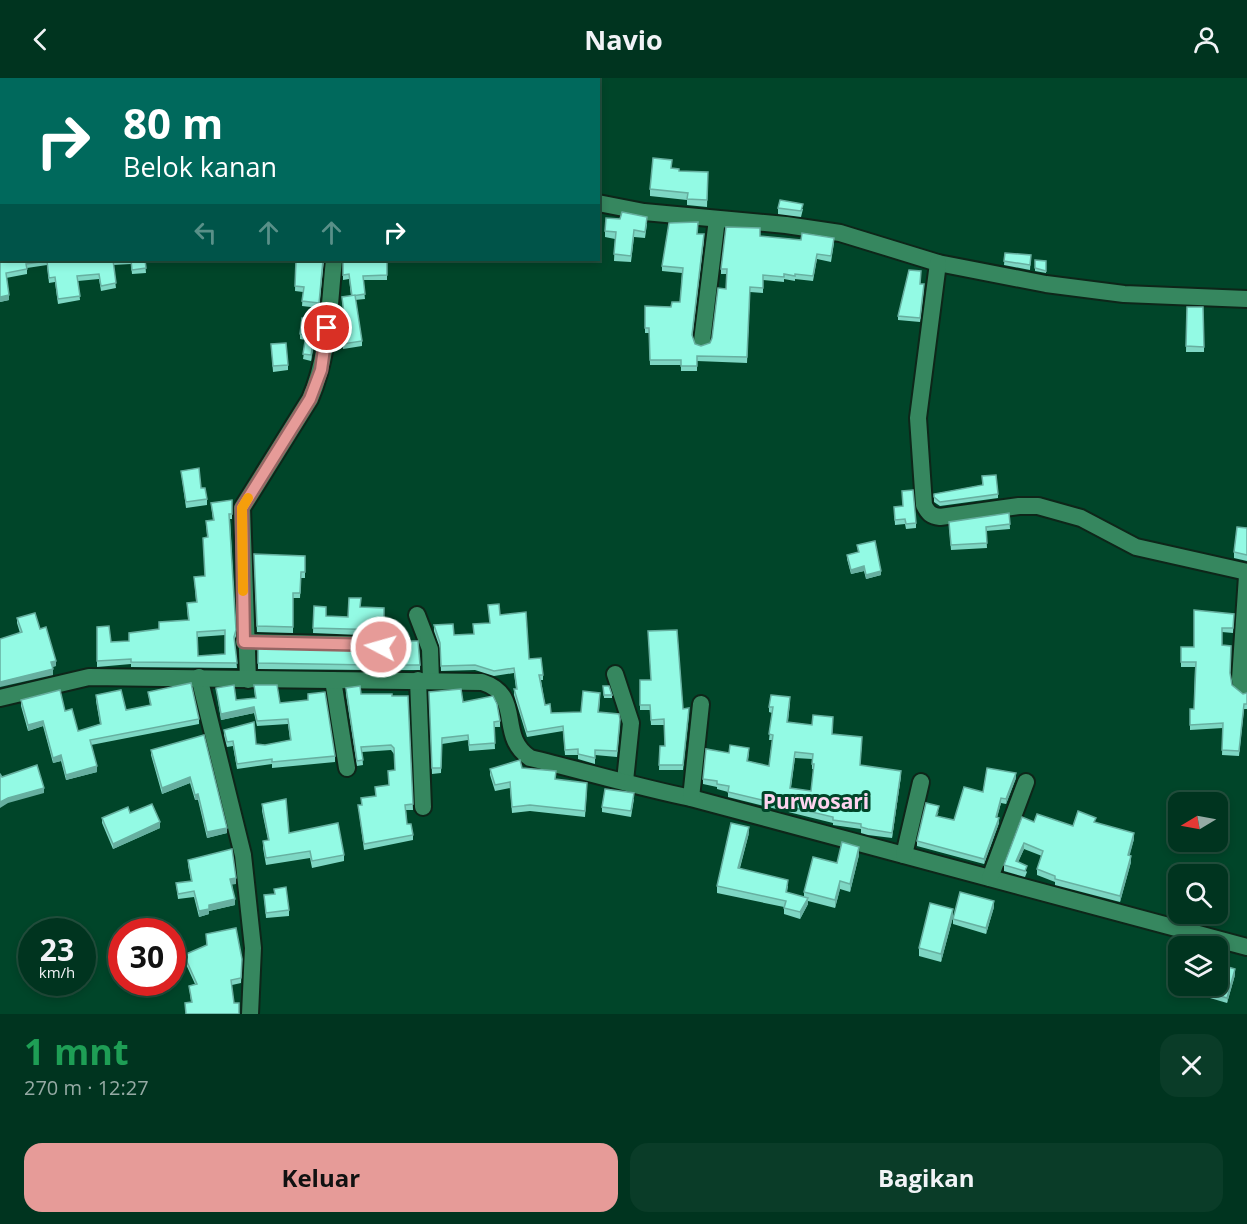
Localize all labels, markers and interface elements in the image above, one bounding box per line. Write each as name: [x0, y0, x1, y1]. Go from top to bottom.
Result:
text: Navio: [584, 21, 663, 58]
icon: back: [24, 23, 57, 56]
icon: person: [1190, 23, 1223, 56]
text: 80 m: [123, 94, 223, 151]
icon: right: [24, 102, 102, 180]
text: Belok kanan: [123, 148, 277, 185]
icon: left: [189, 216, 222, 249]
icon: ahead: [252, 216, 285, 249]
icon: ahead: [315, 216, 348, 249]
icon: right: [378, 216, 411, 249]
pin: [301, 302, 352, 353]
icon: arrive: [310, 311, 343, 344]
position arrow: [349, 615, 413, 679]
district label: Purwosari: [763, 787, 869, 815]
north arrow: [1168, 792, 1228, 852]
map controls: [1168, 792, 1228, 996]
button: search: [1168, 864, 1228, 924]
speed limit sign: 30: [108, 918, 186, 996]
text: 23: [40, 929, 74, 970]
button: layers: [1168, 936, 1228, 996]
text: km/h: [39, 962, 75, 982]
text: 1 mnt: [24, 1027, 129, 1076]
button: close: [1160, 1034, 1223, 1097]
text: 270 m · 12:27: [24, 1074, 149, 1101]
button: Keluar: [24, 1143, 618, 1212]
button: Bagikan: [630, 1143, 1223, 1212]

